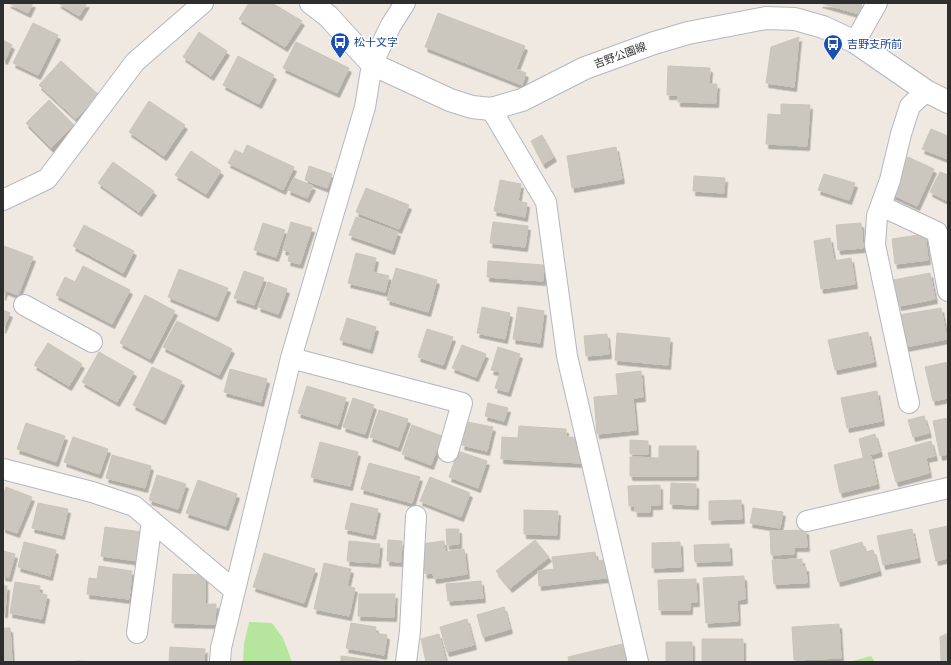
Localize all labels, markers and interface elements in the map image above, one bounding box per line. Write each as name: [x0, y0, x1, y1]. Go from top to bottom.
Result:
bus stop icon: 松十文字: [329, 31, 351, 59]
bus stop icon: 吉野支所前: [822, 33, 844, 61]
place label: 松十文字: [354, 36, 398, 48]
place label: 吉野支所前: [847, 38, 902, 50]
street label: 吉野公園線: [592, 40, 648, 70]

